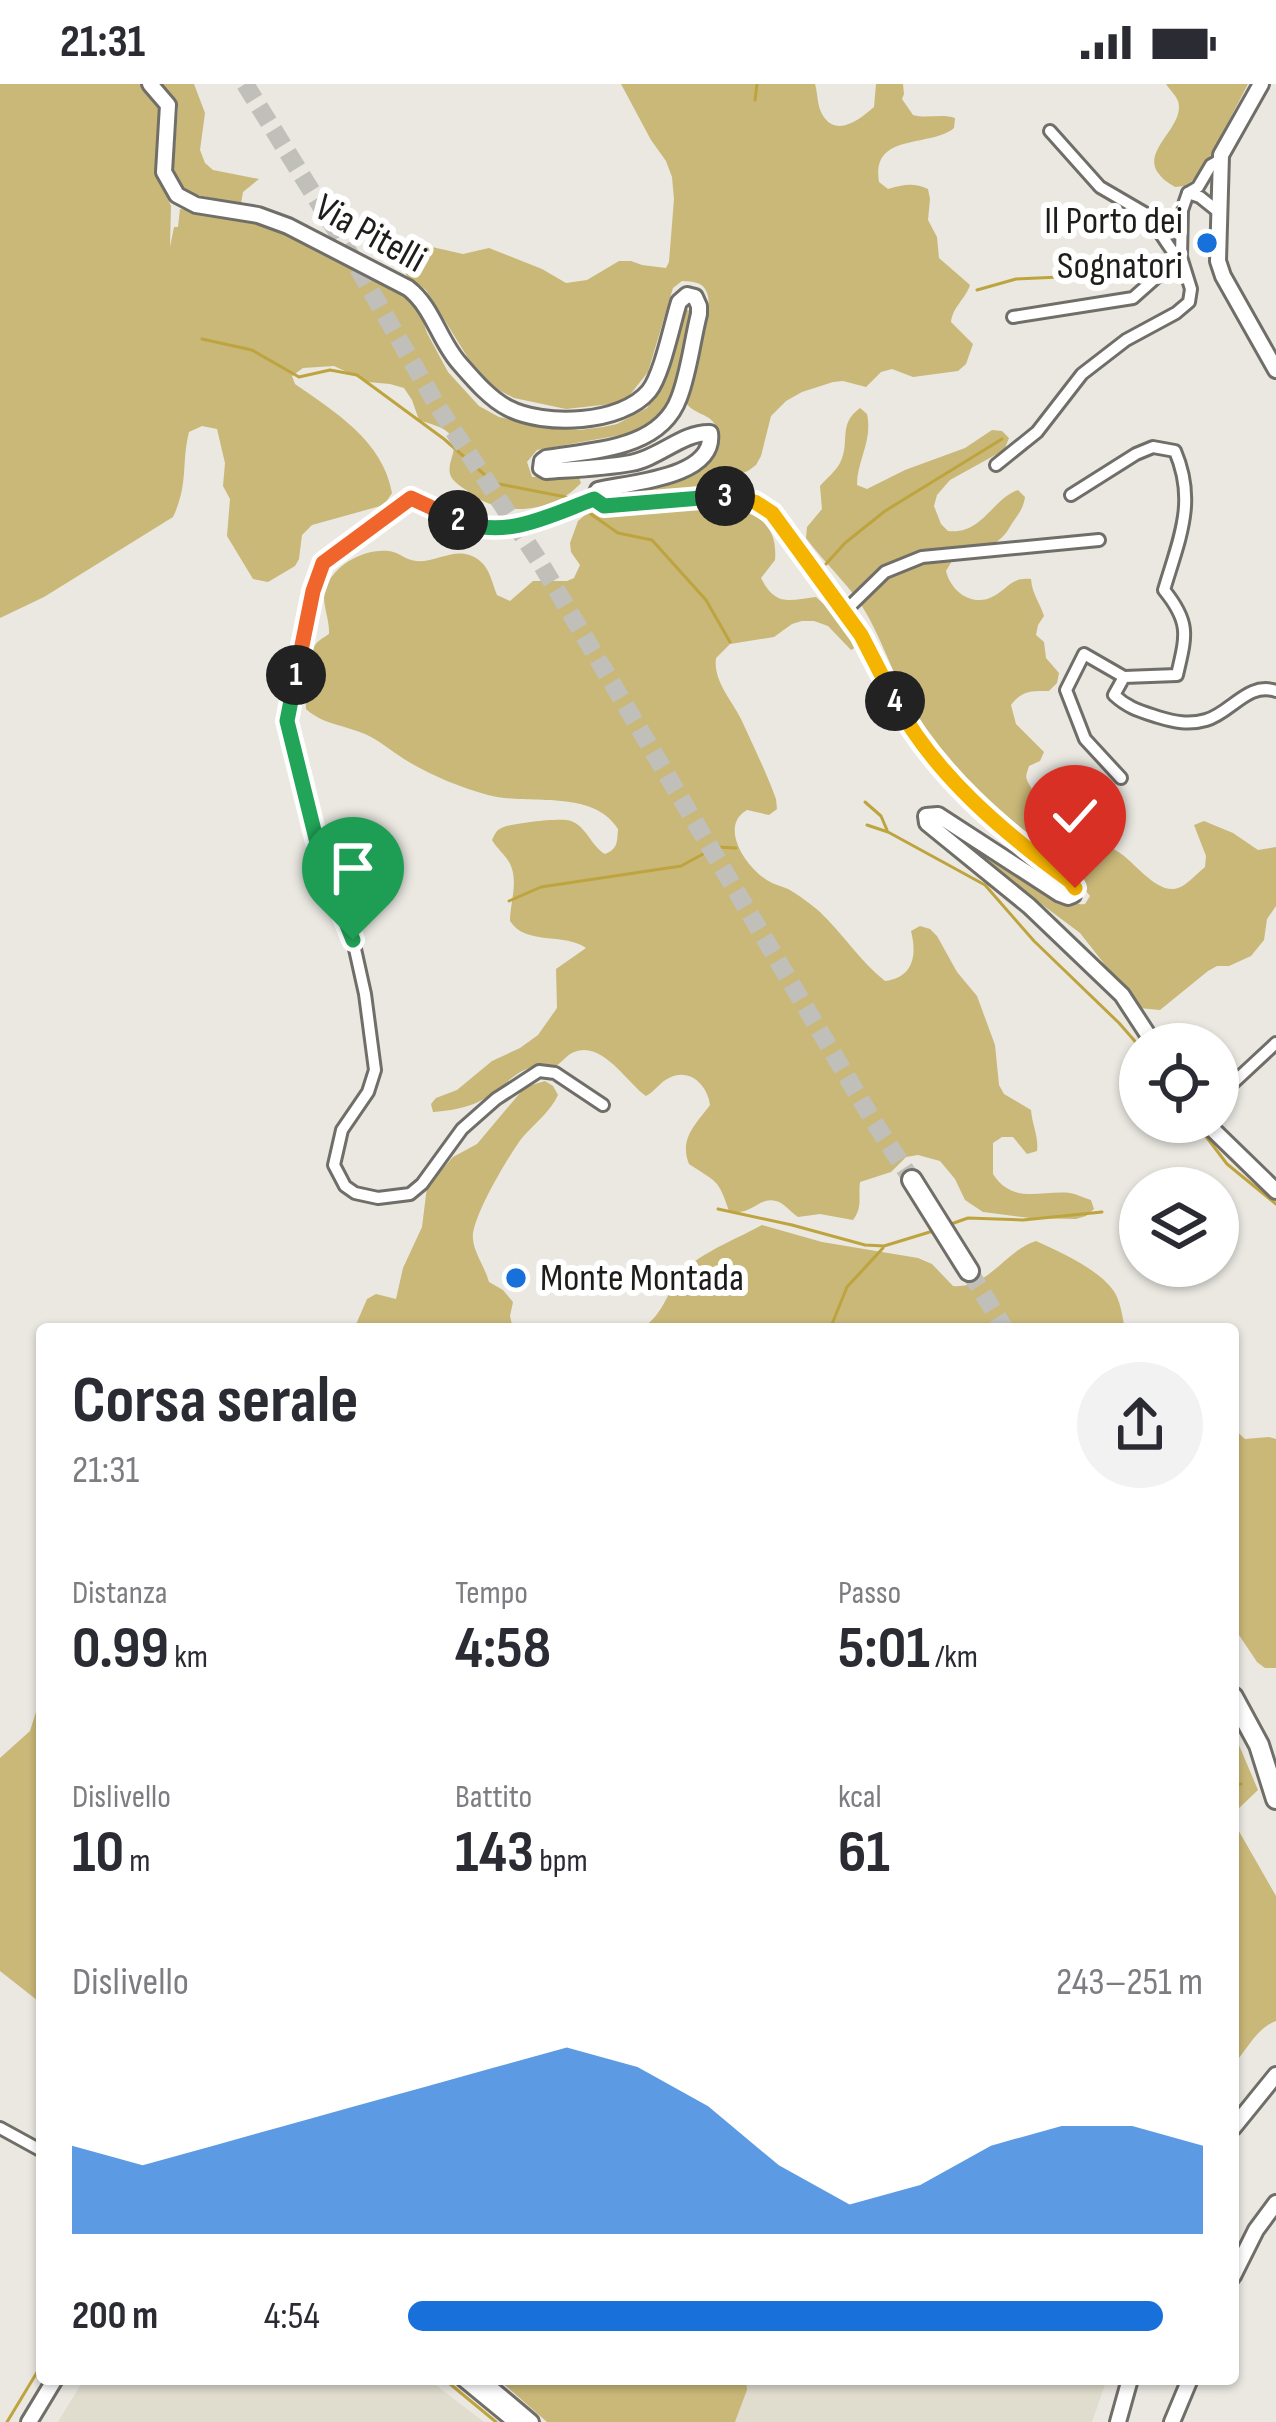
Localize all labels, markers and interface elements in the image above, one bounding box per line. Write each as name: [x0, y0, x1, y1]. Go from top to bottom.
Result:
text: 21:31: [60, 15, 145, 70]
street label: Via Pitelli: [306, 184, 434, 284]
place label: Il Porto dei Sognatori: [1044, 198, 1183, 290]
marker: Il Porto dei Sognatori: [1194, 230, 1220, 256]
pin: 3: [695, 466, 755, 526]
text: 3: [718, 476, 732, 516]
pin: 2: [428, 490, 488, 550]
text: 2: [451, 500, 465, 540]
pin: 1: [266, 645, 326, 705]
text: 1: [290, 655, 302, 695]
pin: 4: [865, 671, 925, 731]
text: 4: [887, 681, 903, 721]
pin: [1024, 765, 1126, 888]
icon: check: [1042, 783, 1108, 849]
pin: [302, 817, 404, 940]
icon: arrive: [320, 835, 386, 901]
map controls: [1119, 1023, 1239, 1287]
button: locate: [1119, 1023, 1239, 1143]
button: layers: [1119, 1167, 1239, 1287]
place label: Monte Montada: [540, 1255, 744, 1302]
marker: Monte Montada: [503, 1265, 529, 1291]
text: Corsa serale: [72, 1362, 358, 1441]
button: share: [1077, 1362, 1203, 1488]
text: 21:31: [72, 1447, 139, 1494]
text: Distanza: [72, 1573, 168, 1613]
text: Tempo: [455, 1573, 528, 1613]
text: Passo: [838, 1573, 901, 1613]
text: 0.99: [72, 1613, 169, 1685]
text: 4:58: [455, 1613, 551, 1685]
text: 5:01: [838, 1613, 930, 1685]
text: km: [169, 1637, 208, 1677]
text: /km: [930, 1637, 978, 1677]
text: Dislivello: [72, 1777, 171, 1817]
text: Battito: [455, 1777, 532, 1817]
text: kcal: [838, 1777, 882, 1817]
text: 10: [72, 1817, 124, 1889]
text: 143: [455, 1817, 534, 1889]
text: 61: [838, 1817, 890, 1889]
text: m: [124, 1841, 151, 1881]
text: bpm: [534, 1841, 588, 1881]
text: Dislivello: [72, 1959, 189, 2006]
text: 243–251 m: [1056, 1959, 1203, 2006]
text: 200 m: [72, 2293, 158, 2340]
text: 4:54: [264, 2293, 320, 2340]

